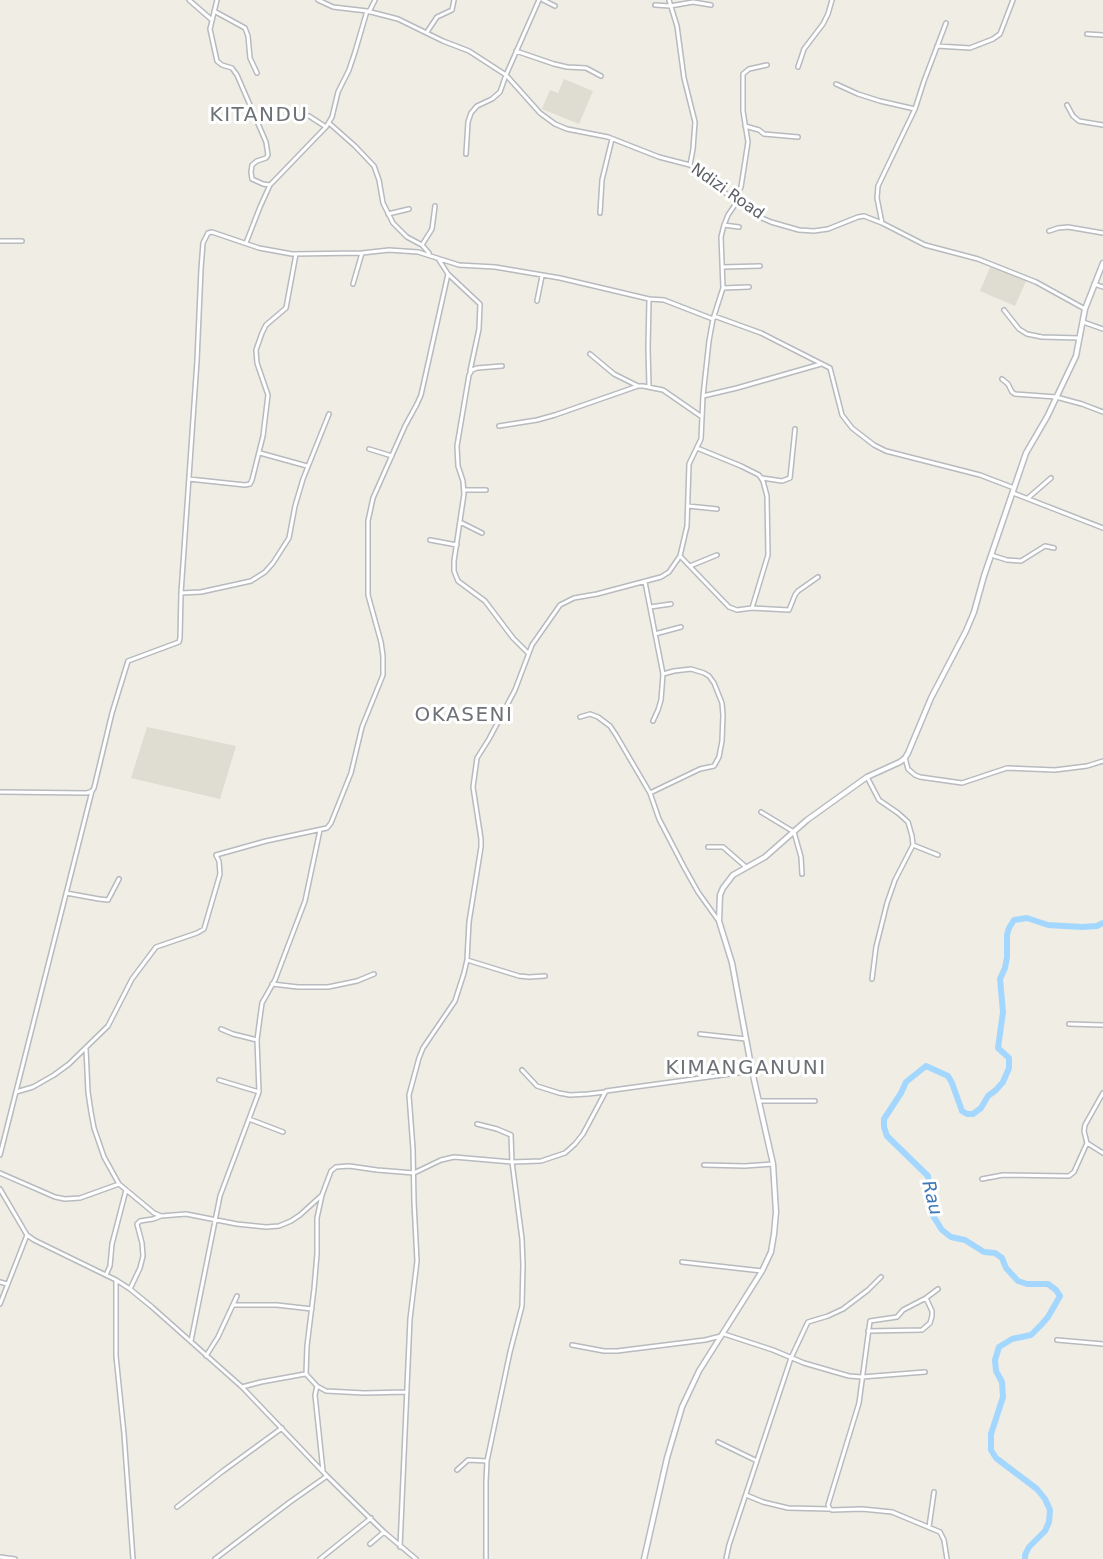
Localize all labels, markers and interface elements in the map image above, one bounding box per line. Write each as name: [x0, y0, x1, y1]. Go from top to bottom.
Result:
district label: KITANDU: [210, 104, 308, 128]
street label: Ndizi Road: [687, 160, 767, 224]
district label: OKASENI: [415, 704, 513, 728]
district label: KIMANGANUNI: [665, 1057, 827, 1081]
water label: Rau: [916, 1178, 946, 1218]

